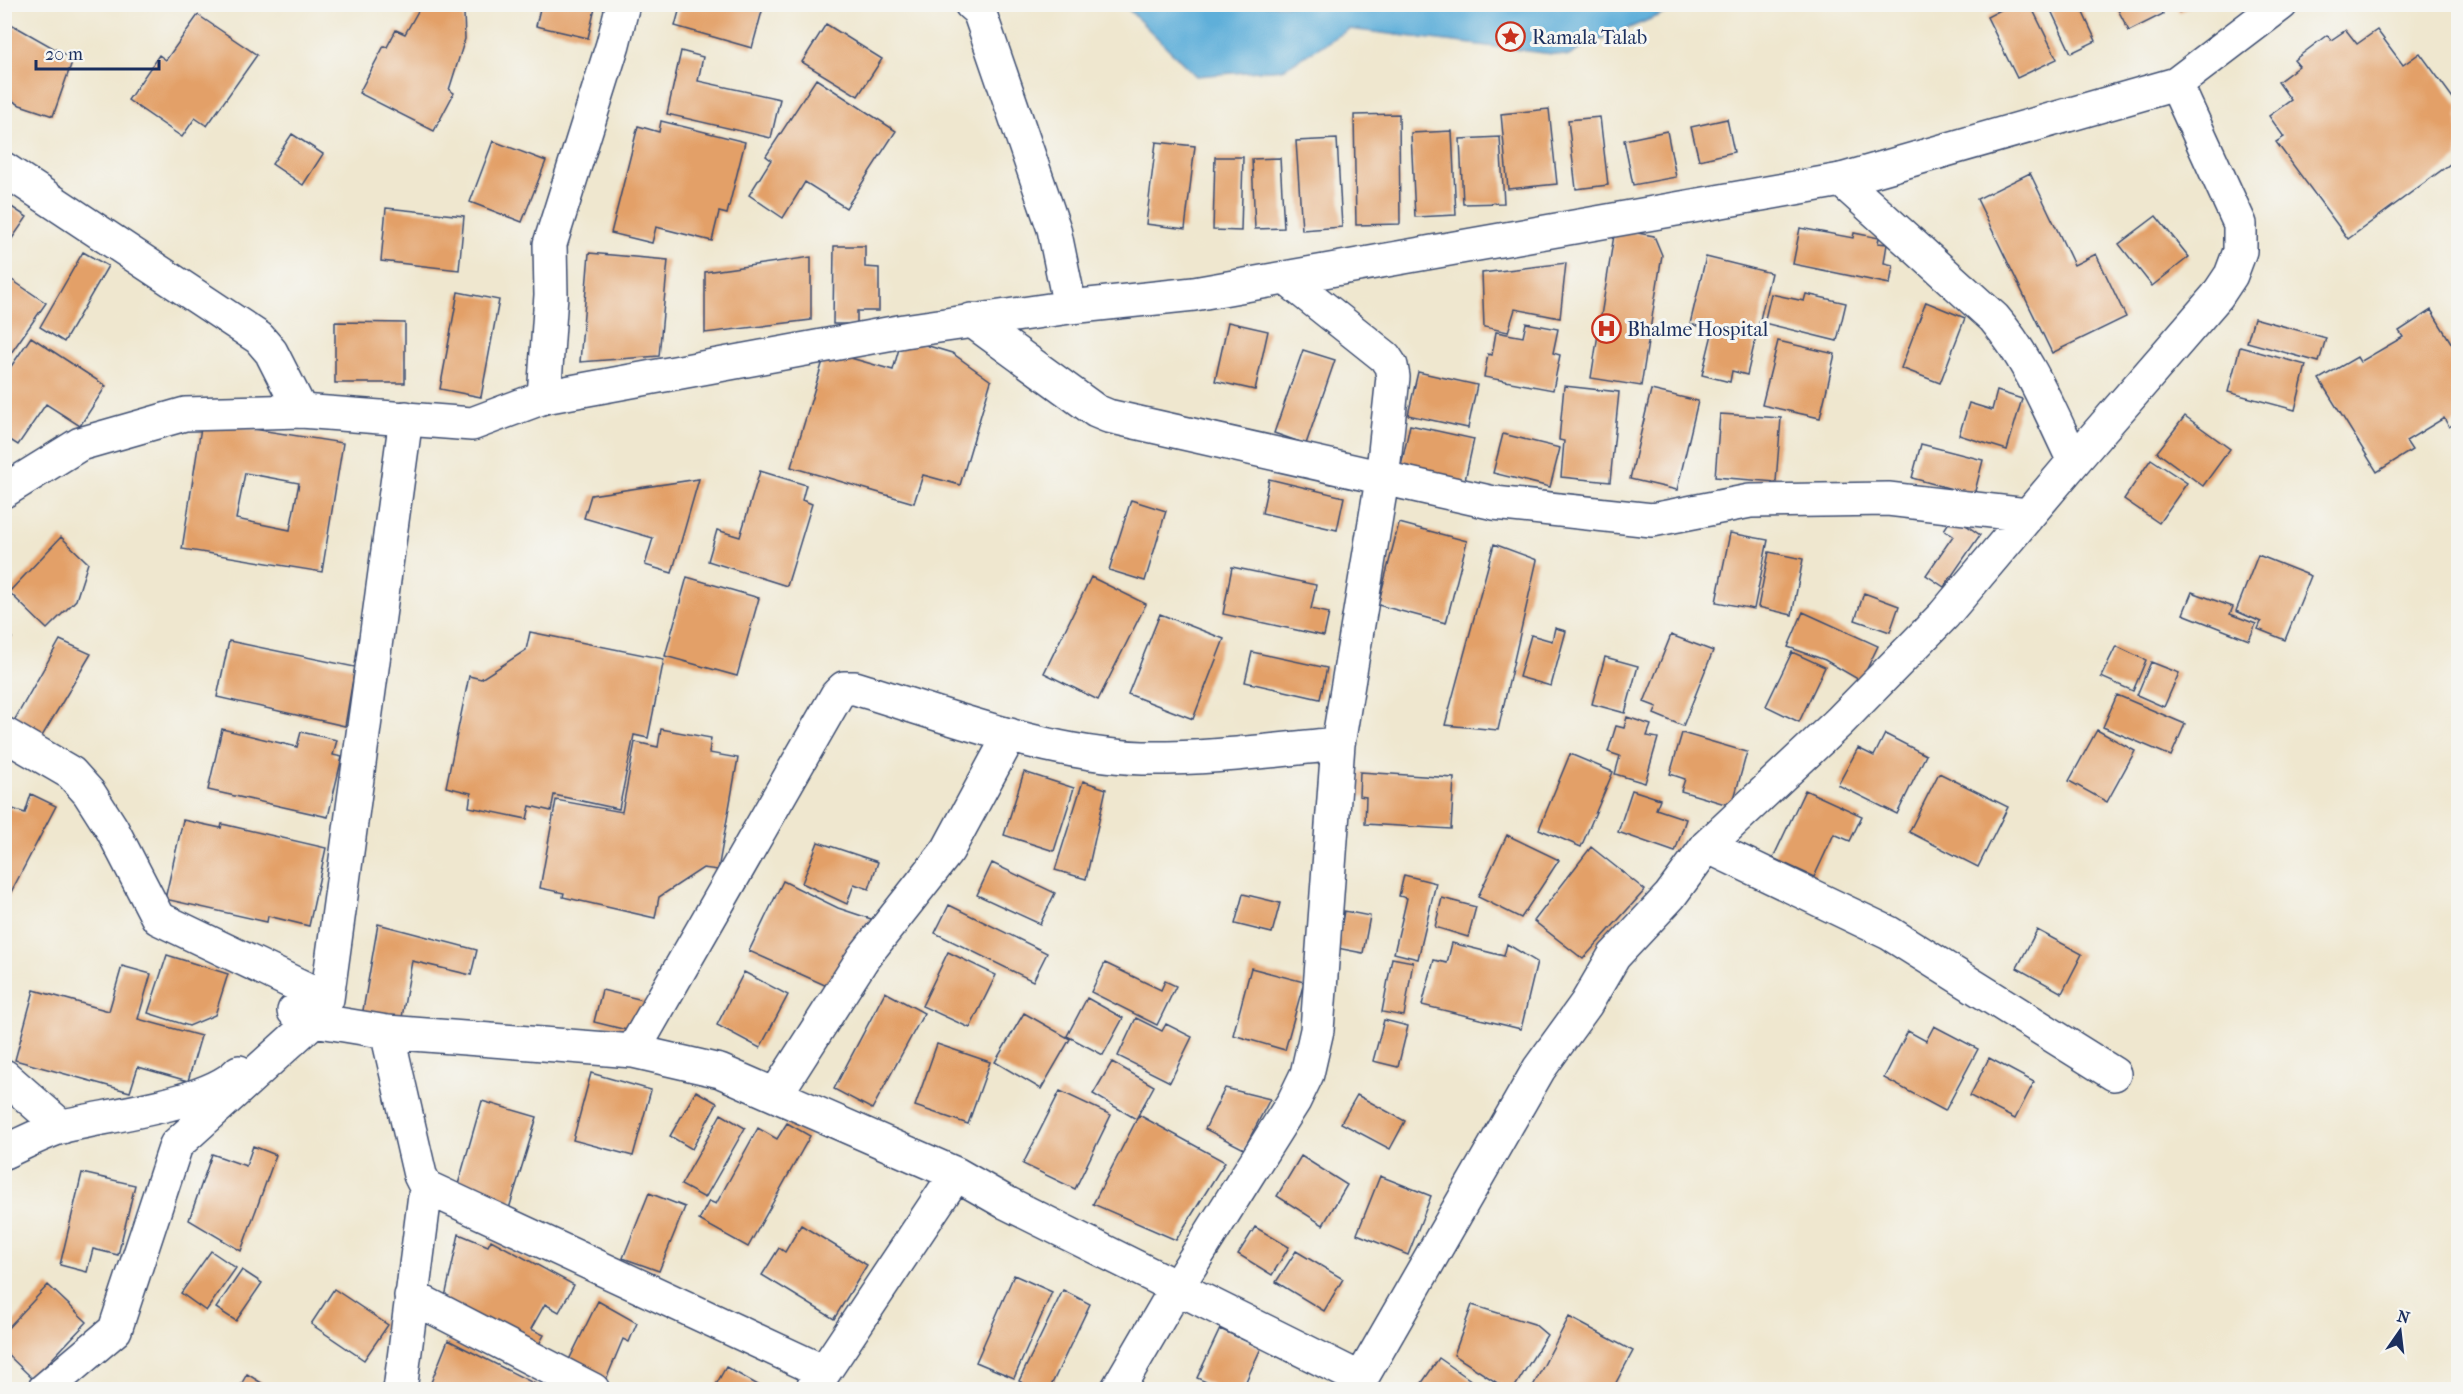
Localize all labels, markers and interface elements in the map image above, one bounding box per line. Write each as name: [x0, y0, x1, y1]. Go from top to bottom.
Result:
place icon: Ramala Talab: [1495, 21, 1527, 53]
place label: Ramala Talab: [1532, 26, 1647, 49]
scale bar: [36, 33, 159, 71]
text: 20 m: [45, 44, 83, 65]
hospital icon: Bhalme Hospital: [1590, 313, 1622, 345]
place label: Bhalme Hospital: [1627, 318, 1769, 341]
north arrow: [2370, 1301, 2430, 1361]
text: N: [2395, 1306, 2413, 1328]

